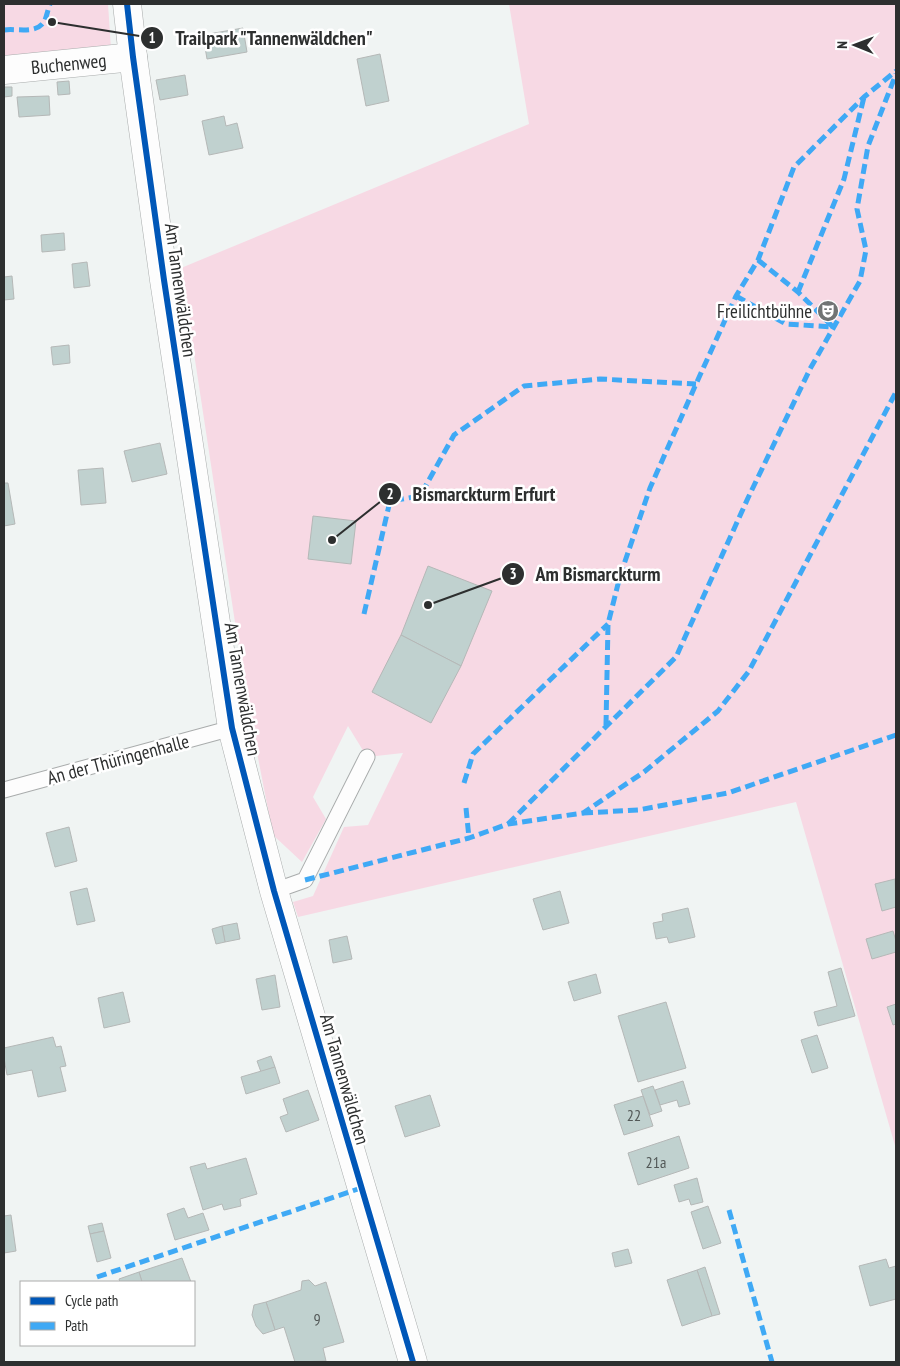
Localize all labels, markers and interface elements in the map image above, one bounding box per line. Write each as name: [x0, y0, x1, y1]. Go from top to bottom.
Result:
callout: Trailpark "Tannenwäldchen": [139, 20, 384, 55]
north arrow: [830, 20, 880, 70]
text: Trailpark "Tannenwäldchen": [175, 25, 373, 51]
text: 1: [148, 28, 156, 47]
text: N: [833, 41, 851, 49]
street label: Buchenweg: [30, 48, 107, 79]
street label: Am Tannenwäldchen: [160, 221, 202, 359]
place label: Freilichtbühne: [717, 299, 812, 323]
theatre icon: Freilichtbühne: [816, 299, 840, 323]
callout: Bismarckturm Erfurt: [378, 476, 565, 511]
text: Bismarckturm Erfurt: [413, 481, 556, 507]
text: 2: [386, 484, 394, 503]
callout: Am Bismarckturm: [500, 557, 670, 592]
text: Am Bismarckturm: [534, 561, 661, 587]
text: 3: [509, 564, 517, 583]
street label: Am Tannenwäldchen: [219, 620, 267, 758]
street label: An der Thüringenhalle: [44, 728, 192, 789]
street label: Am Tannenwäldchen: [315, 1011, 375, 1147]
house number: 22: [627, 1105, 641, 1125]
house number: 21a: [646, 1152, 666, 1172]
legend: [20, 1281, 195, 1346]
text: Cycle path: [65, 1291, 118, 1310]
house number: 9: [313, 1309, 321, 1329]
text: Path: [65, 1316, 88, 1335]

